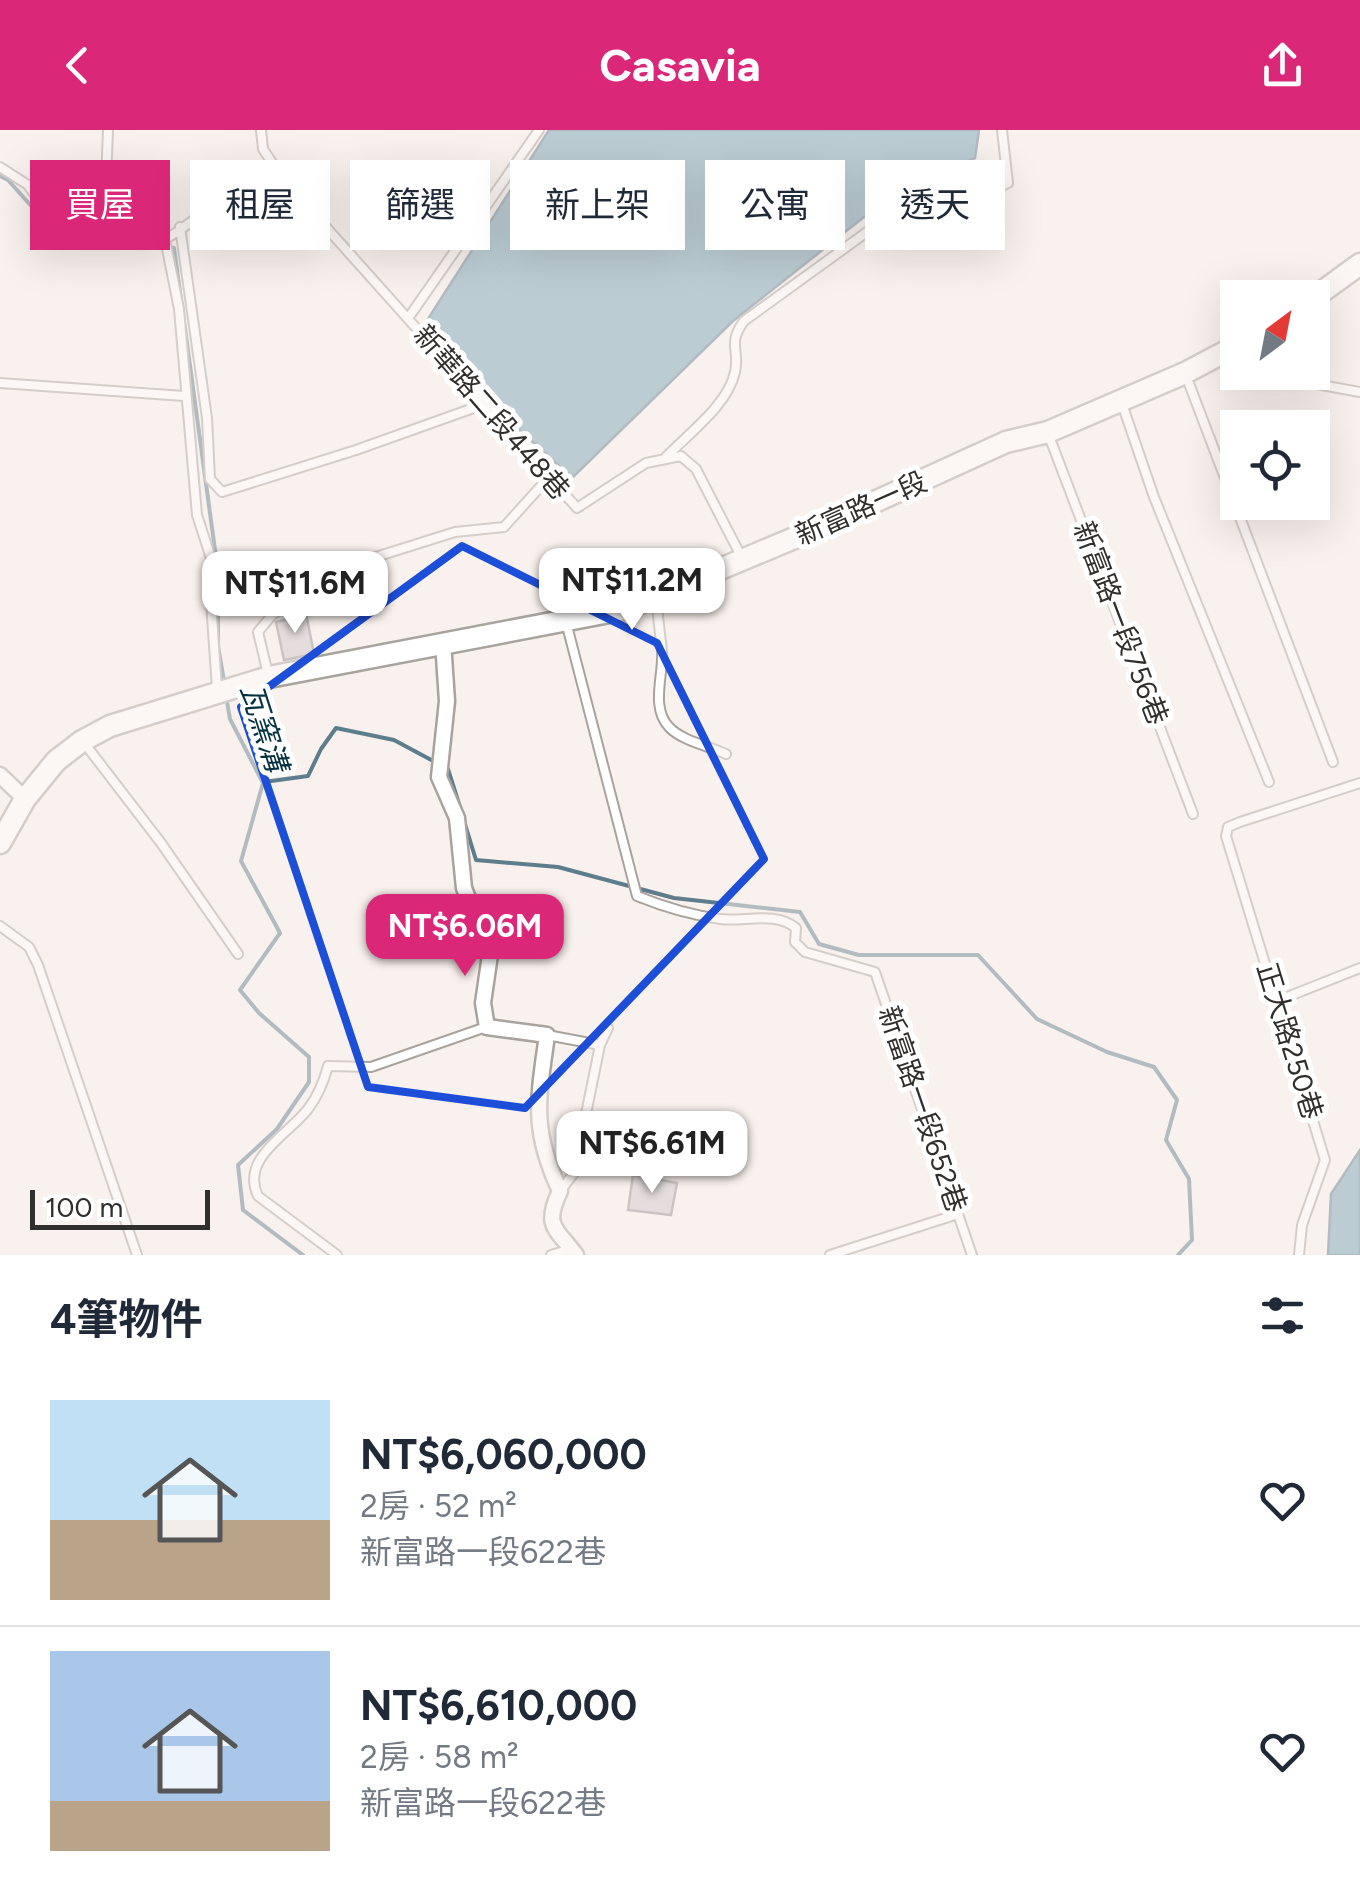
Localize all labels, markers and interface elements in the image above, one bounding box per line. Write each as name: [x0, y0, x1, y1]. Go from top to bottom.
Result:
icon: back: [50, 38, 105, 93]
text: Casavia: [599, 38, 761, 92]
icon: share: [1255, 38, 1310, 93]
chip: 買屋: [30, 160, 170, 250]
chip: 租屋: [190, 160, 330, 250]
chip: 篩選: [350, 160, 490, 250]
chip: 新上架: [510, 160, 685, 250]
chip: 公寓: [705, 160, 845, 250]
chip: 透天: [865, 160, 1005, 250]
north arrow: [1220, 280, 1330, 390]
map controls: [1220, 280, 1330, 520]
street label: 新華路二段448巷: [407, 318, 577, 506]
button: locate: [1220, 410, 1330, 520]
street label: 新富路一段: [790, 464, 932, 552]
street label: 新富路一段756巷: [1067, 517, 1175, 729]
pin: NT$11.2M: [529, 548, 735, 633]
pin: NT$11.6M: [192, 551, 398, 636]
text: NT$11.2M: [561, 561, 703, 599]
text: NT$11.6M: [224, 564, 366, 602]
water label: 瓦窯溝: [233, 679, 297, 780]
pin: NT$6.06M: [362, 894, 568, 979]
text: NT$6.06M: [388, 907, 542, 945]
street label: 正大路250巷: [1250, 959, 1330, 1123]
street label: 新富路一段652巷: [872, 1002, 974, 1216]
pin: NT$6.61M: [549, 1111, 755, 1196]
text: NT$6.61M: [578, 1124, 726, 1162]
scale bar: [30, 1185, 210, 1230]
text: 100 m: [45, 1190, 123, 1224]
icon: filters: [1255, 1288, 1310, 1343]
text: 4筆物件: [50, 1294, 203, 1345]
text: NT$6,060,000: [360, 1429, 647, 1480]
icon: home: [130, 1440, 250, 1560]
icon: heart: [1255, 1473, 1310, 1528]
text: 2房 · 52 m²: [360, 1487, 517, 1525]
text: 新富路一段622巷: [360, 1533, 606, 1571]
text: NT$6,610,000: [360, 1680, 637, 1731]
icon: home: [130, 1691, 250, 1811]
icon: heart: [1255, 1724, 1310, 1779]
text: 2房 · 58 m²: [360, 1738, 519, 1776]
text: 新富路一段622巷: [360, 1784, 606, 1822]

